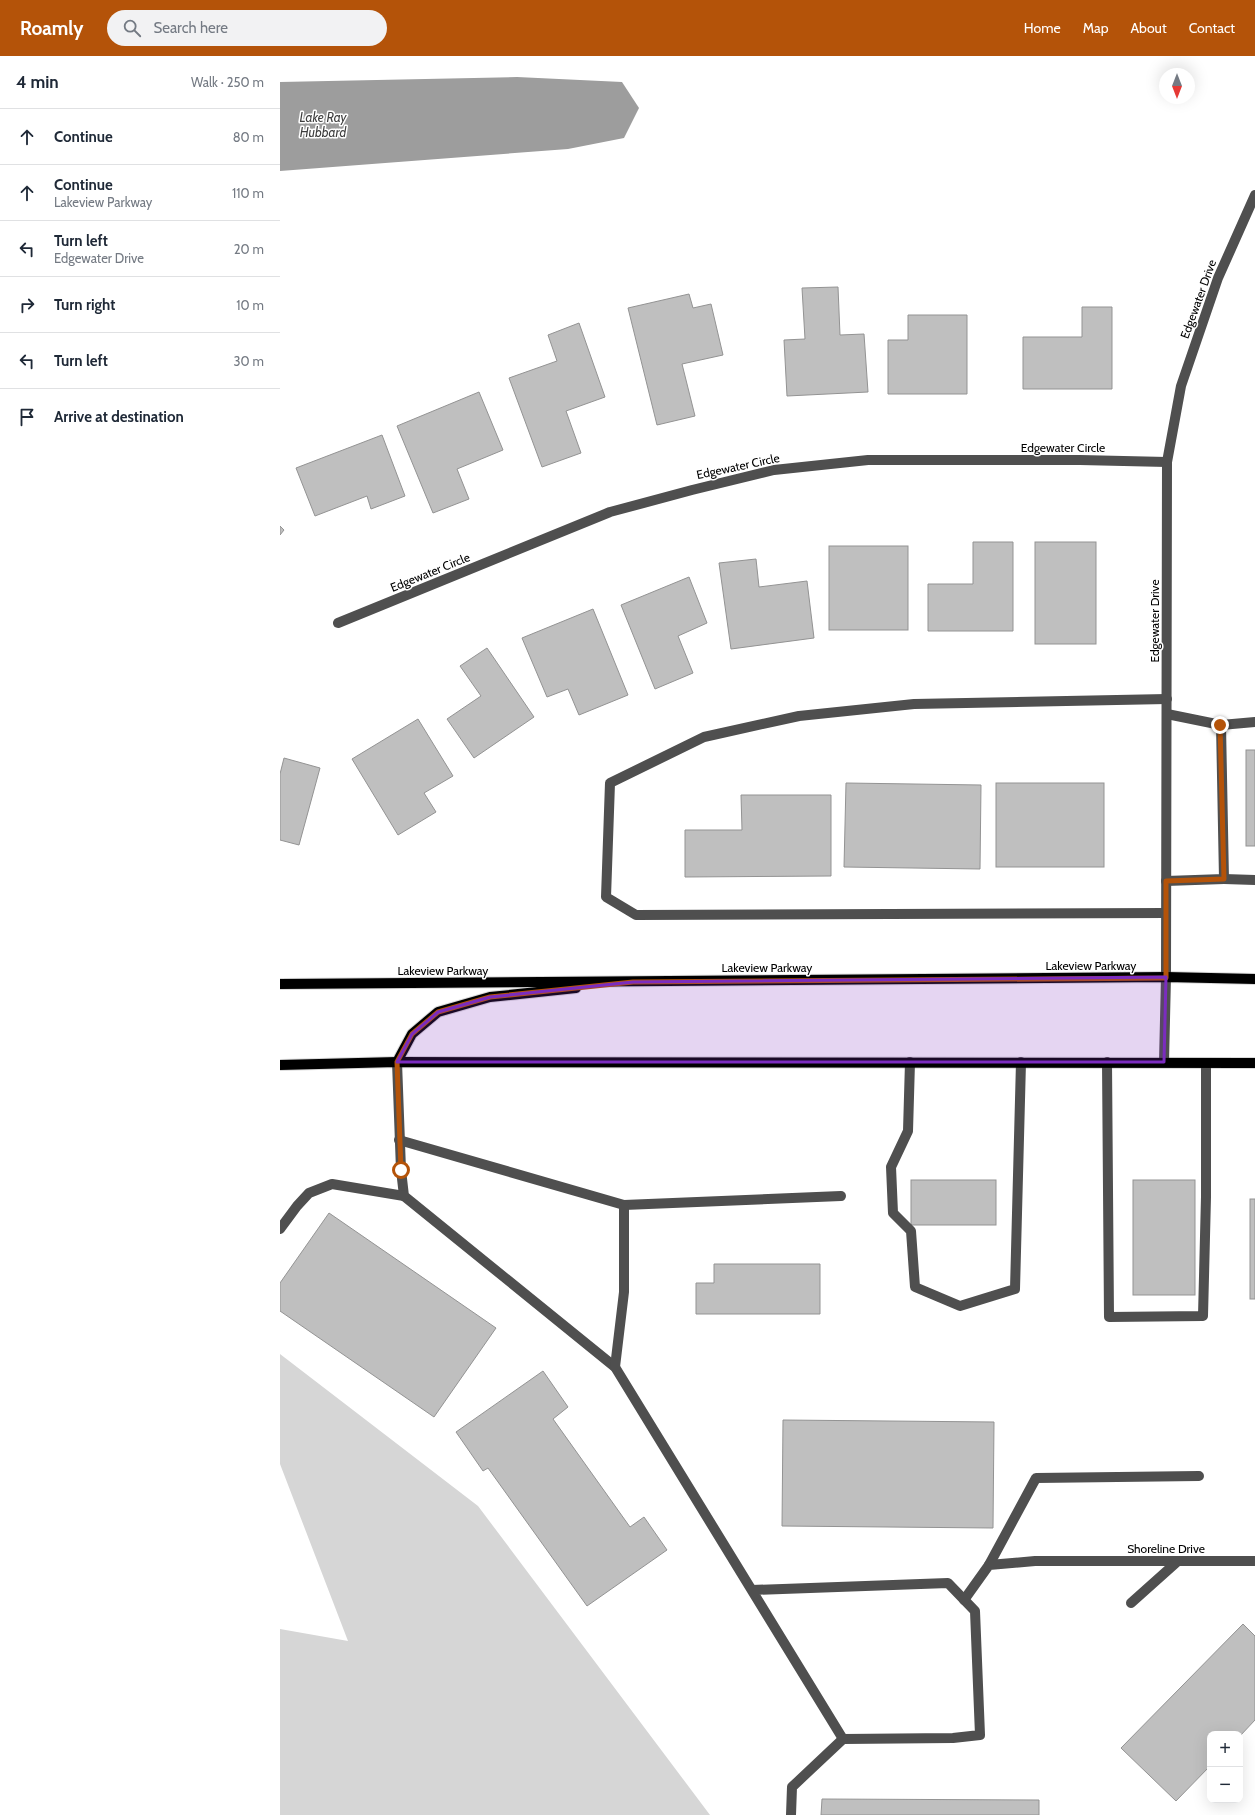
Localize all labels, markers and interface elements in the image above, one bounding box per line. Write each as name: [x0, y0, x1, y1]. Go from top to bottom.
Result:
search box: [107, 10, 387, 46]
text: Roamly: [20, 17, 83, 40]
icon: search: [121, 17, 143, 39]
text: Search here: [153, 19, 228, 37]
text: Home: [1024, 19, 1061, 37]
text: Map: [1083, 19, 1108, 37]
text: About: [1130, 19, 1167, 37]
text: Contact: [1189, 19, 1235, 37]
north arrow: [1159, 68, 1195, 104]
text: 4 min: [16, 72, 59, 92]
text: Walk · 250 m: [191, 74, 264, 90]
water label: Lake Ray Hubbard: [299, 109, 348, 140]
icon: ahead: [16, 126, 38, 148]
text: Continue: [54, 128, 113, 146]
text: 80 m: [233, 129, 264, 145]
text: Continue: [54, 176, 113, 194]
icon: ahead: [16, 182, 38, 204]
text: 110 m: [232, 185, 264, 201]
text: Lakeview Parkway: [54, 194, 152, 210]
text: Turn left: [54, 232, 108, 250]
icon: left: [16, 238, 38, 260]
text: 20 m: [234, 241, 264, 257]
text: Edgewater Drive: [54, 250, 144, 266]
street label: Edgewater Drive: [1177, 257, 1219, 341]
icon: right: [16, 294, 38, 316]
text: Turn right: [54, 296, 115, 314]
text: 10 m: [236, 297, 264, 313]
icon: left: [16, 350, 38, 372]
text: Turn left: [54, 352, 108, 370]
text: 30 m: [234, 353, 264, 369]
icon: arrive: [16, 406, 38, 428]
text: Arrive at destination: [54, 408, 184, 426]
street label: Edgewater Circle: [1021, 440, 1105, 455]
street label: Edgewater Circle: [695, 450, 781, 482]
street label: Edgewater Circle: [388, 549, 472, 595]
street label: Edgewater Drive: [1147, 579, 1162, 663]
route end: [1211, 716, 1229, 734]
street label: Lakeview Parkway: [1046, 958, 1136, 973]
street label: Lakeview Parkway: [722, 960, 812, 975]
street label: Lakeview Parkway: [398, 963, 488, 978]
route start: [392, 1161, 410, 1179]
street label: Shoreline Drive: [1127, 1541, 1205, 1556]
map controls: [1207, 1731, 1243, 1803]
button: +: [1207, 1731, 1243, 1767]
button: −: [1207, 1767, 1243, 1803]

